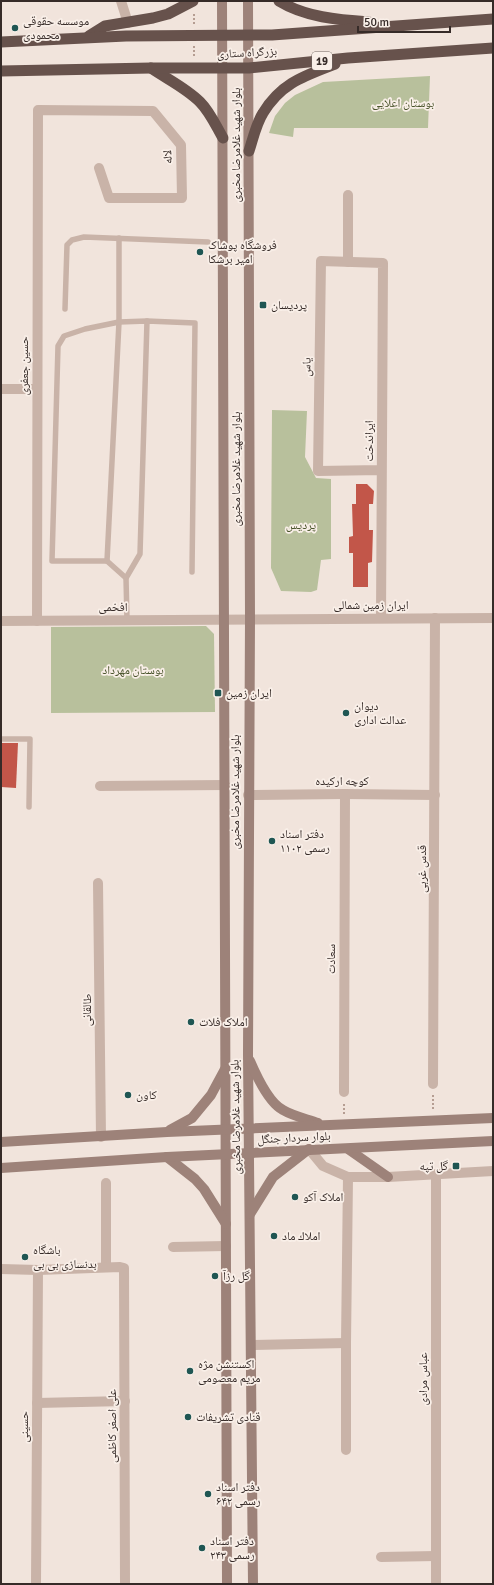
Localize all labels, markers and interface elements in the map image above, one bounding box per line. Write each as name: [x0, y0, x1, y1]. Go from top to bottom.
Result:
scale bar: [358, 8, 450, 34]
place label: موسسه حقوقی محمودی: [23, 14, 89, 43]
text: 50 m: [364, 15, 389, 30]
marker: موسسه حقوقی محمودی: [10, 23, 20, 33]
street label: بزرگراه ستاری: [216, 44, 278, 62]
road number: 19: [312, 52, 332, 70]
street label: بلوار شهید غلامرضا مخبری: [229, 87, 244, 203]
park label: بوستان اعلایی: [372, 96, 434, 111]
street label: لاله: [160, 149, 176, 165]
place label: فروشگاه پوشاک امیر برشکا: [208, 238, 277, 267]
marker: فروشگاه پوشاک امیر برشکا: [195, 247, 205, 257]
place label: پردیسان: [271, 298, 308, 313]
marker: پردیسان: [258, 300, 268, 310]
street label: حسین جعفری: [17, 336, 32, 396]
street label: یاس: [299, 357, 315, 377]
street label: بلوار شهید غلامرضا مخبری: [229, 411, 244, 527]
street label: ایراندخت: [362, 420, 377, 462]
park label: پردیس: [286, 518, 317, 533]
street label: ایران زمین شمالی: [333, 598, 409, 613]
street label: افخمی: [98, 600, 128, 615]
park label: بوستان مهرداد: [102, 663, 164, 678]
place label: ایران زمین: [226, 686, 272, 701]
marker: ایران زمین: [213, 688, 223, 698]
place label: دیوان عدالت اداری: [354, 699, 406, 728]
marker: دیوان عدالت اداری: [341, 708, 351, 718]
street label: بلوار شهید غلامرضا مخبری: [228, 734, 243, 850]
street label: کوچه ارکیده: [315, 774, 369, 789]
place label: دفتر اسناد رسمی ۱۱۰۲: [280, 827, 330, 856]
marker: دفتر اسناد رسمی ۱۱۰۲: [267, 836, 277, 846]
street label: قدس غربی: [415, 845, 430, 893]
street label: سعادت: [324, 944, 339, 974]
street label: طالقانی: [80, 994, 95, 1026]
place label: املاک فلات: [199, 1015, 248, 1030]
marker: املاک فلات: [186, 1017, 196, 1027]
street label: بلوار شهید غلامرضا مخبری: [227, 1059, 245, 1175]
place label: کاون: [136, 1088, 157, 1103]
marker: کاون: [123, 1090, 133, 1100]
street label: بلوار سردار جنگل: [257, 1129, 331, 1147]
place label: گل تپه: [419, 1159, 448, 1174]
marker: گل تپه: [451, 1161, 461, 1171]
place label: املاک آکو: [303, 1190, 344, 1205]
marker: املاک آکو: [290, 1192, 300, 1202]
place label: املاك ماد: [282, 1229, 321, 1244]
marker: املاك ماد: [269, 1231, 279, 1241]
place label: باشگاه بدنسازی بی بی: [33, 1243, 97, 1272]
marker: باشگاه بدنسازی بی بی: [20, 1252, 30, 1262]
place label: گل رزآ: [222, 1269, 250, 1284]
marker: گل رزآ: [210, 1271, 220, 1281]
street label: عباس مرادی: [416, 1353, 431, 1405]
place label: اکستنشن مژه مریم معصومی: [198, 1357, 261, 1386]
marker: اکستنشن مژه مریم معصومی: [185, 1366, 195, 1376]
street label: علی اصغر کاظمی: [105, 1389, 120, 1463]
place label: قنادی تشریفات: [196, 1410, 261, 1425]
street label: حسینی: [17, 1411, 32, 1443]
marker: قنادی تشریفات: [183, 1412, 193, 1422]
place label: دفتر اسناد رسمی ۶۴۲: [216, 1480, 261, 1509]
marker: دفتر اسناد رسمی ۶۴۲: [203, 1489, 213, 1499]
place label: دفتر اسناد رسمی ۲۴۳: [210, 1534, 255, 1563]
marker: دفتر اسناد رسمی ۲۴۳: [197, 1543, 207, 1553]

